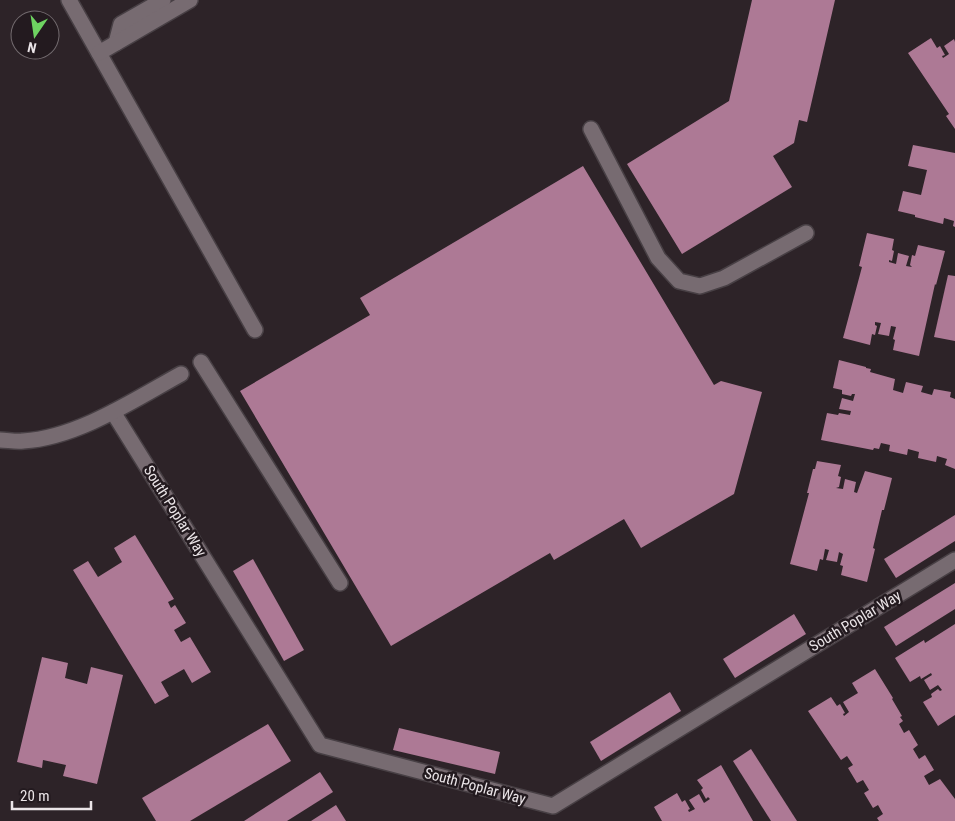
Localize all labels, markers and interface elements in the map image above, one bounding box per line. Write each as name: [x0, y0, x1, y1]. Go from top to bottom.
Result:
north arrow: [10, 10, 60, 60]
text: N: [26, 39, 38, 56]
street label: South Poplar Way: [140, 462, 210, 560]
street label: South Poplar Way: [806, 587, 904, 655]
street label: South Poplar Way: [422, 764, 528, 808]
scale bar: [12, 778, 91, 810]
text: 20 m: [20, 787, 50, 805]

